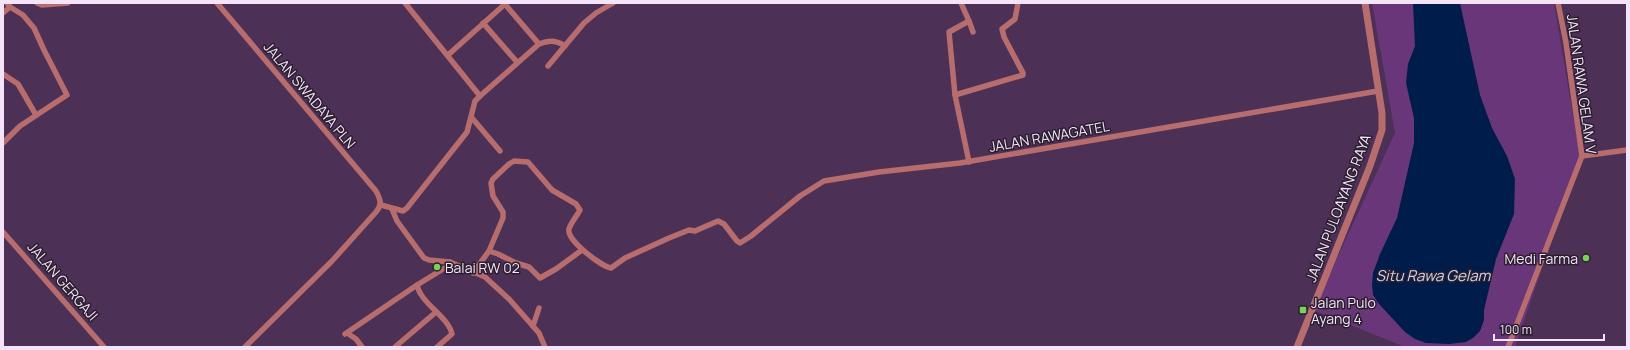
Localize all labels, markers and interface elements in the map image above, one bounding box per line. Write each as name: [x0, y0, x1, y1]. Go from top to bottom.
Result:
street label: JALAN RAWA GELAM V: [1563, 13, 1601, 156]
street label: JALAN SWADAYA PLN: [260, 38, 360, 152]
street label: JALAN RAWAGATEL: [987, 116, 1111, 156]
street label: JALAN PULOAYANG RAYA: [1301, 131, 1375, 285]
street label: JALAN GERGAJI: [24, 238, 102, 324]
place label: Medi Farma: [1504, 249, 1578, 268]
marker: Medi Farma: [1581, 253, 1591, 263]
place label: Balai RW 02: [445, 258, 520, 277]
marker: Balai RW 02: [432, 262, 442, 272]
water label: Situ Rawa Gelam: [1376, 265, 1492, 286]
place label: Jalan Pulo Ayang 4: [1311, 293, 1376, 328]
marker: Jalan Pulo Ayang 4: [1298, 305, 1308, 315]
scale bar: [1494, 316, 1604, 342]
text: 100 m: [1500, 321, 1532, 338]

